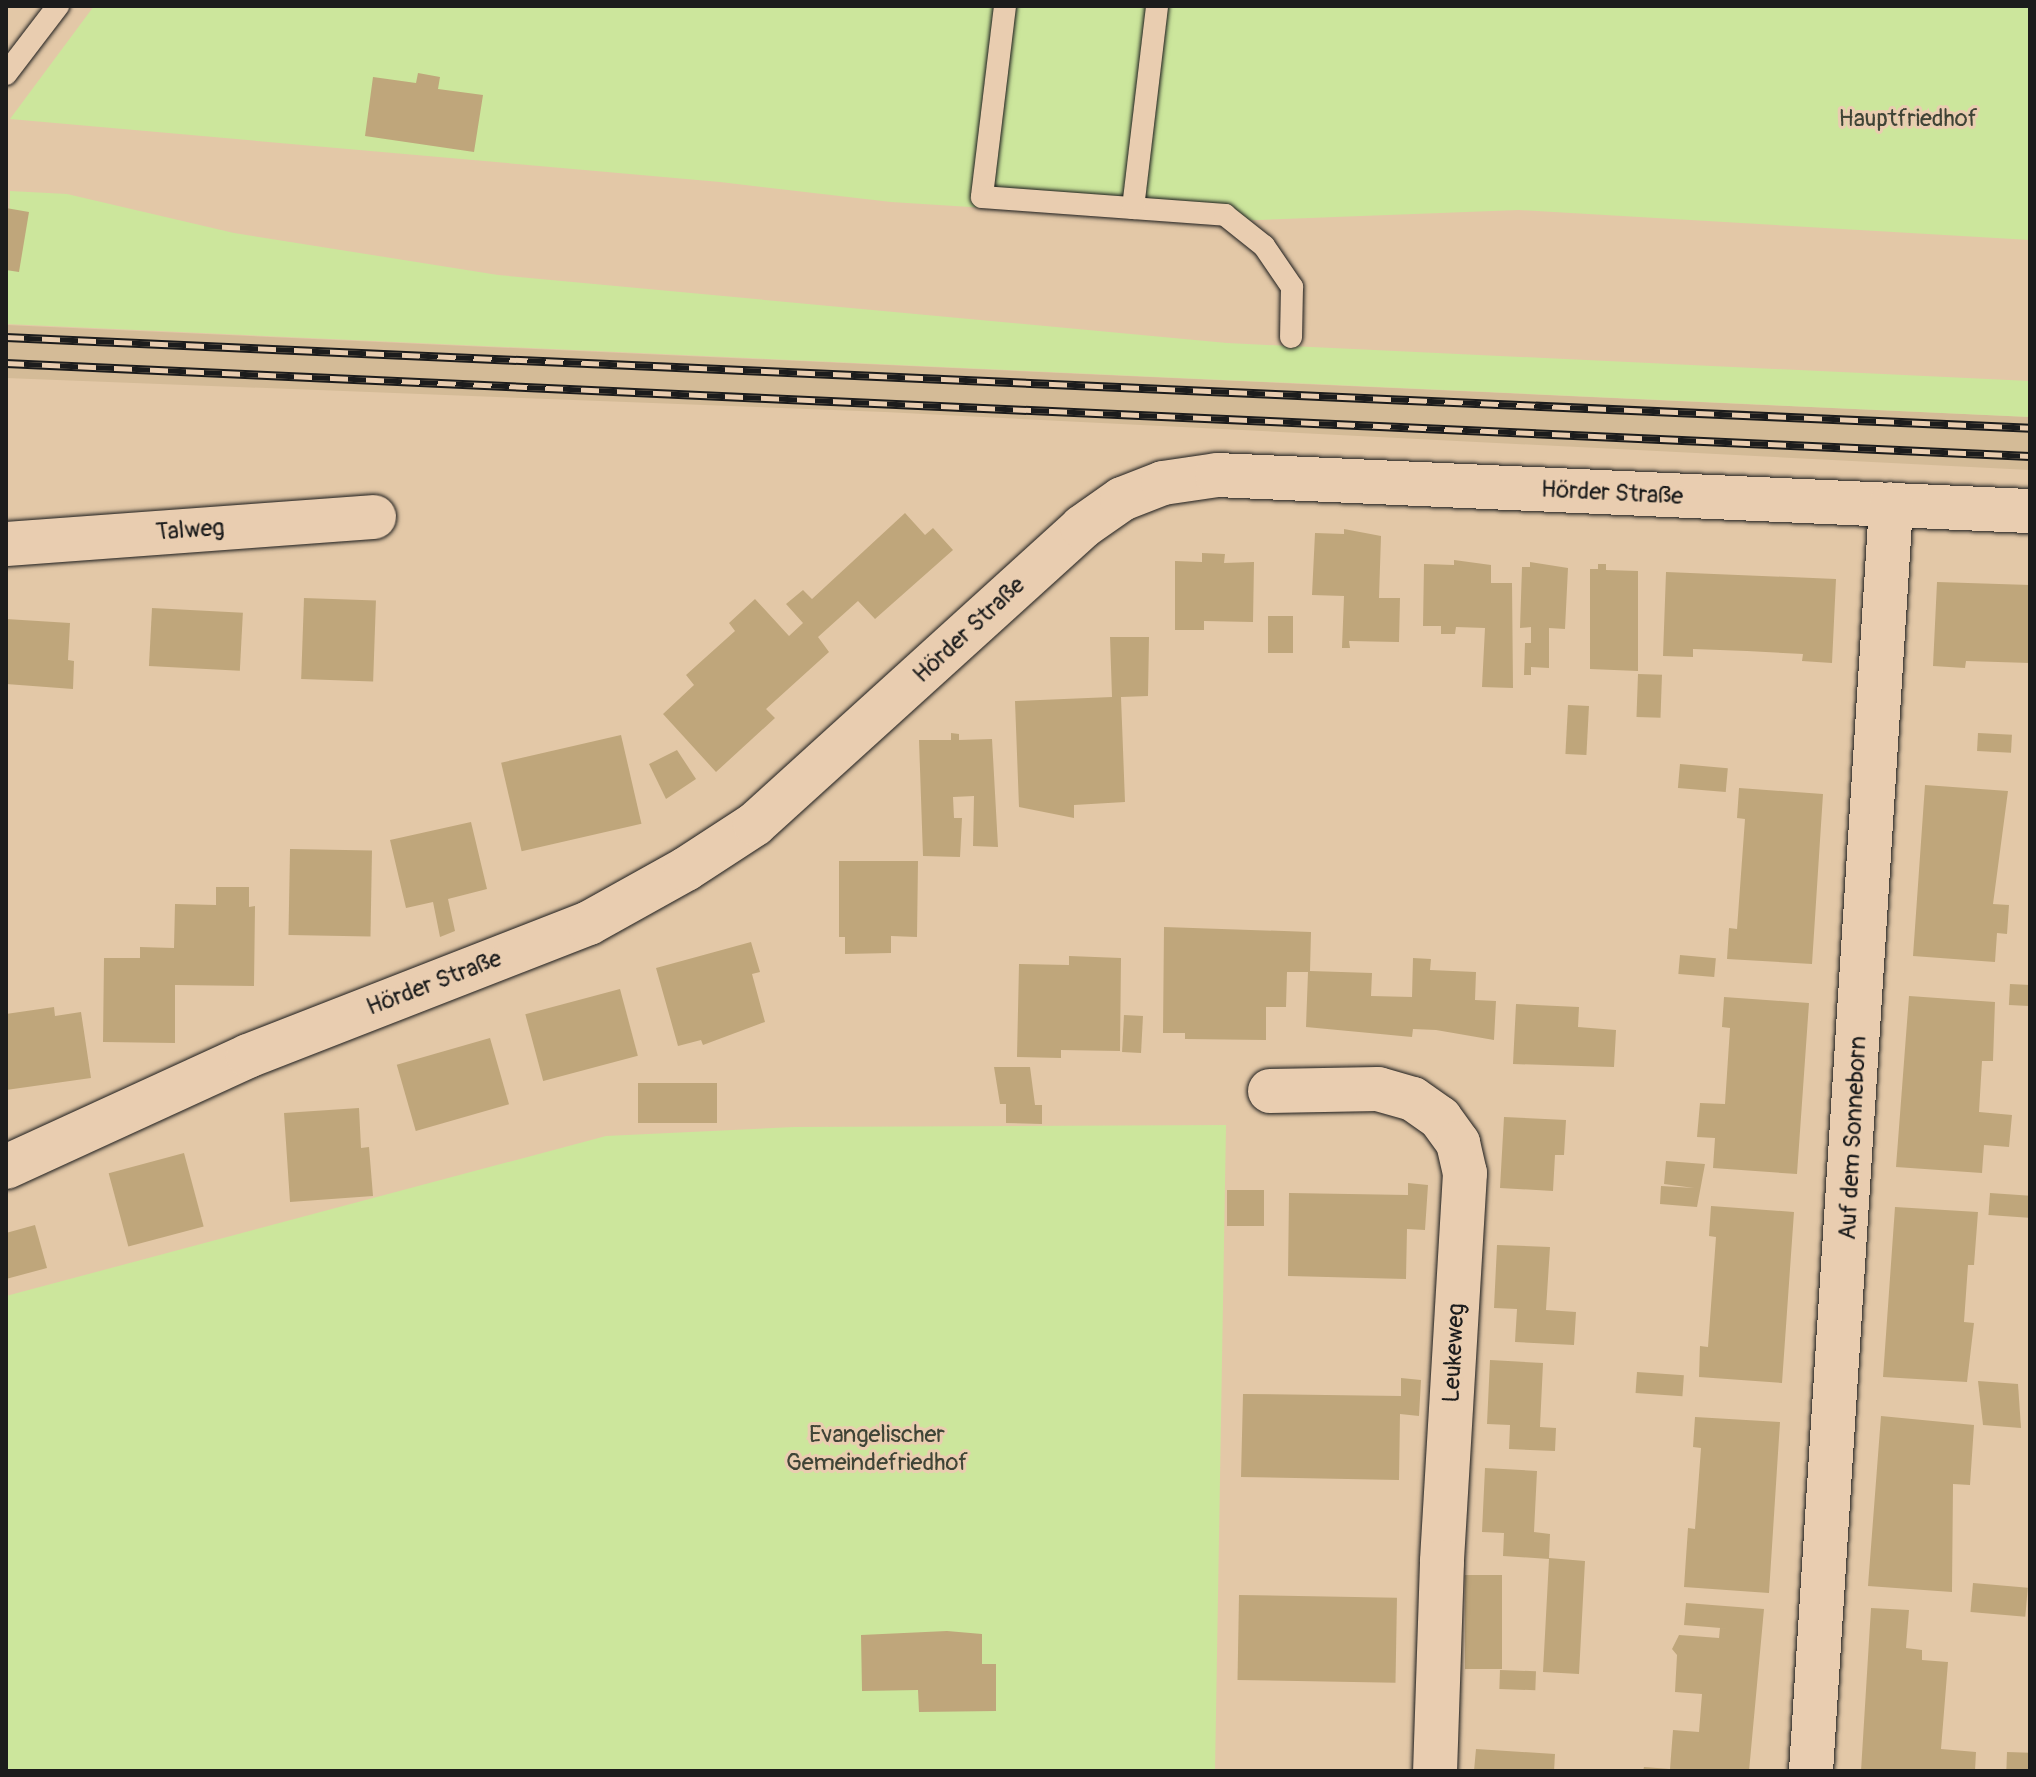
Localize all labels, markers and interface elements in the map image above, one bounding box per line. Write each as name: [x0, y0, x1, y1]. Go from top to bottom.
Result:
park label: Hauptfriedhof: [1838, 105, 1978, 133]
street label: Hörder Straße: [1540, 475, 1684, 511]
street label: Talweg: [155, 513, 225, 547]
street label: Hörder Straße: [907, 571, 1031, 689]
street label: Hörder Straße: [362, 944, 506, 1022]
street label: Auf dem Sonneborn: [1833, 1035, 1873, 1241]
street label: Leukeweg: [1437, 1303, 1471, 1403]
park label: Evangelischer Gemeindefriedhof: [786, 1421, 968, 1477]

